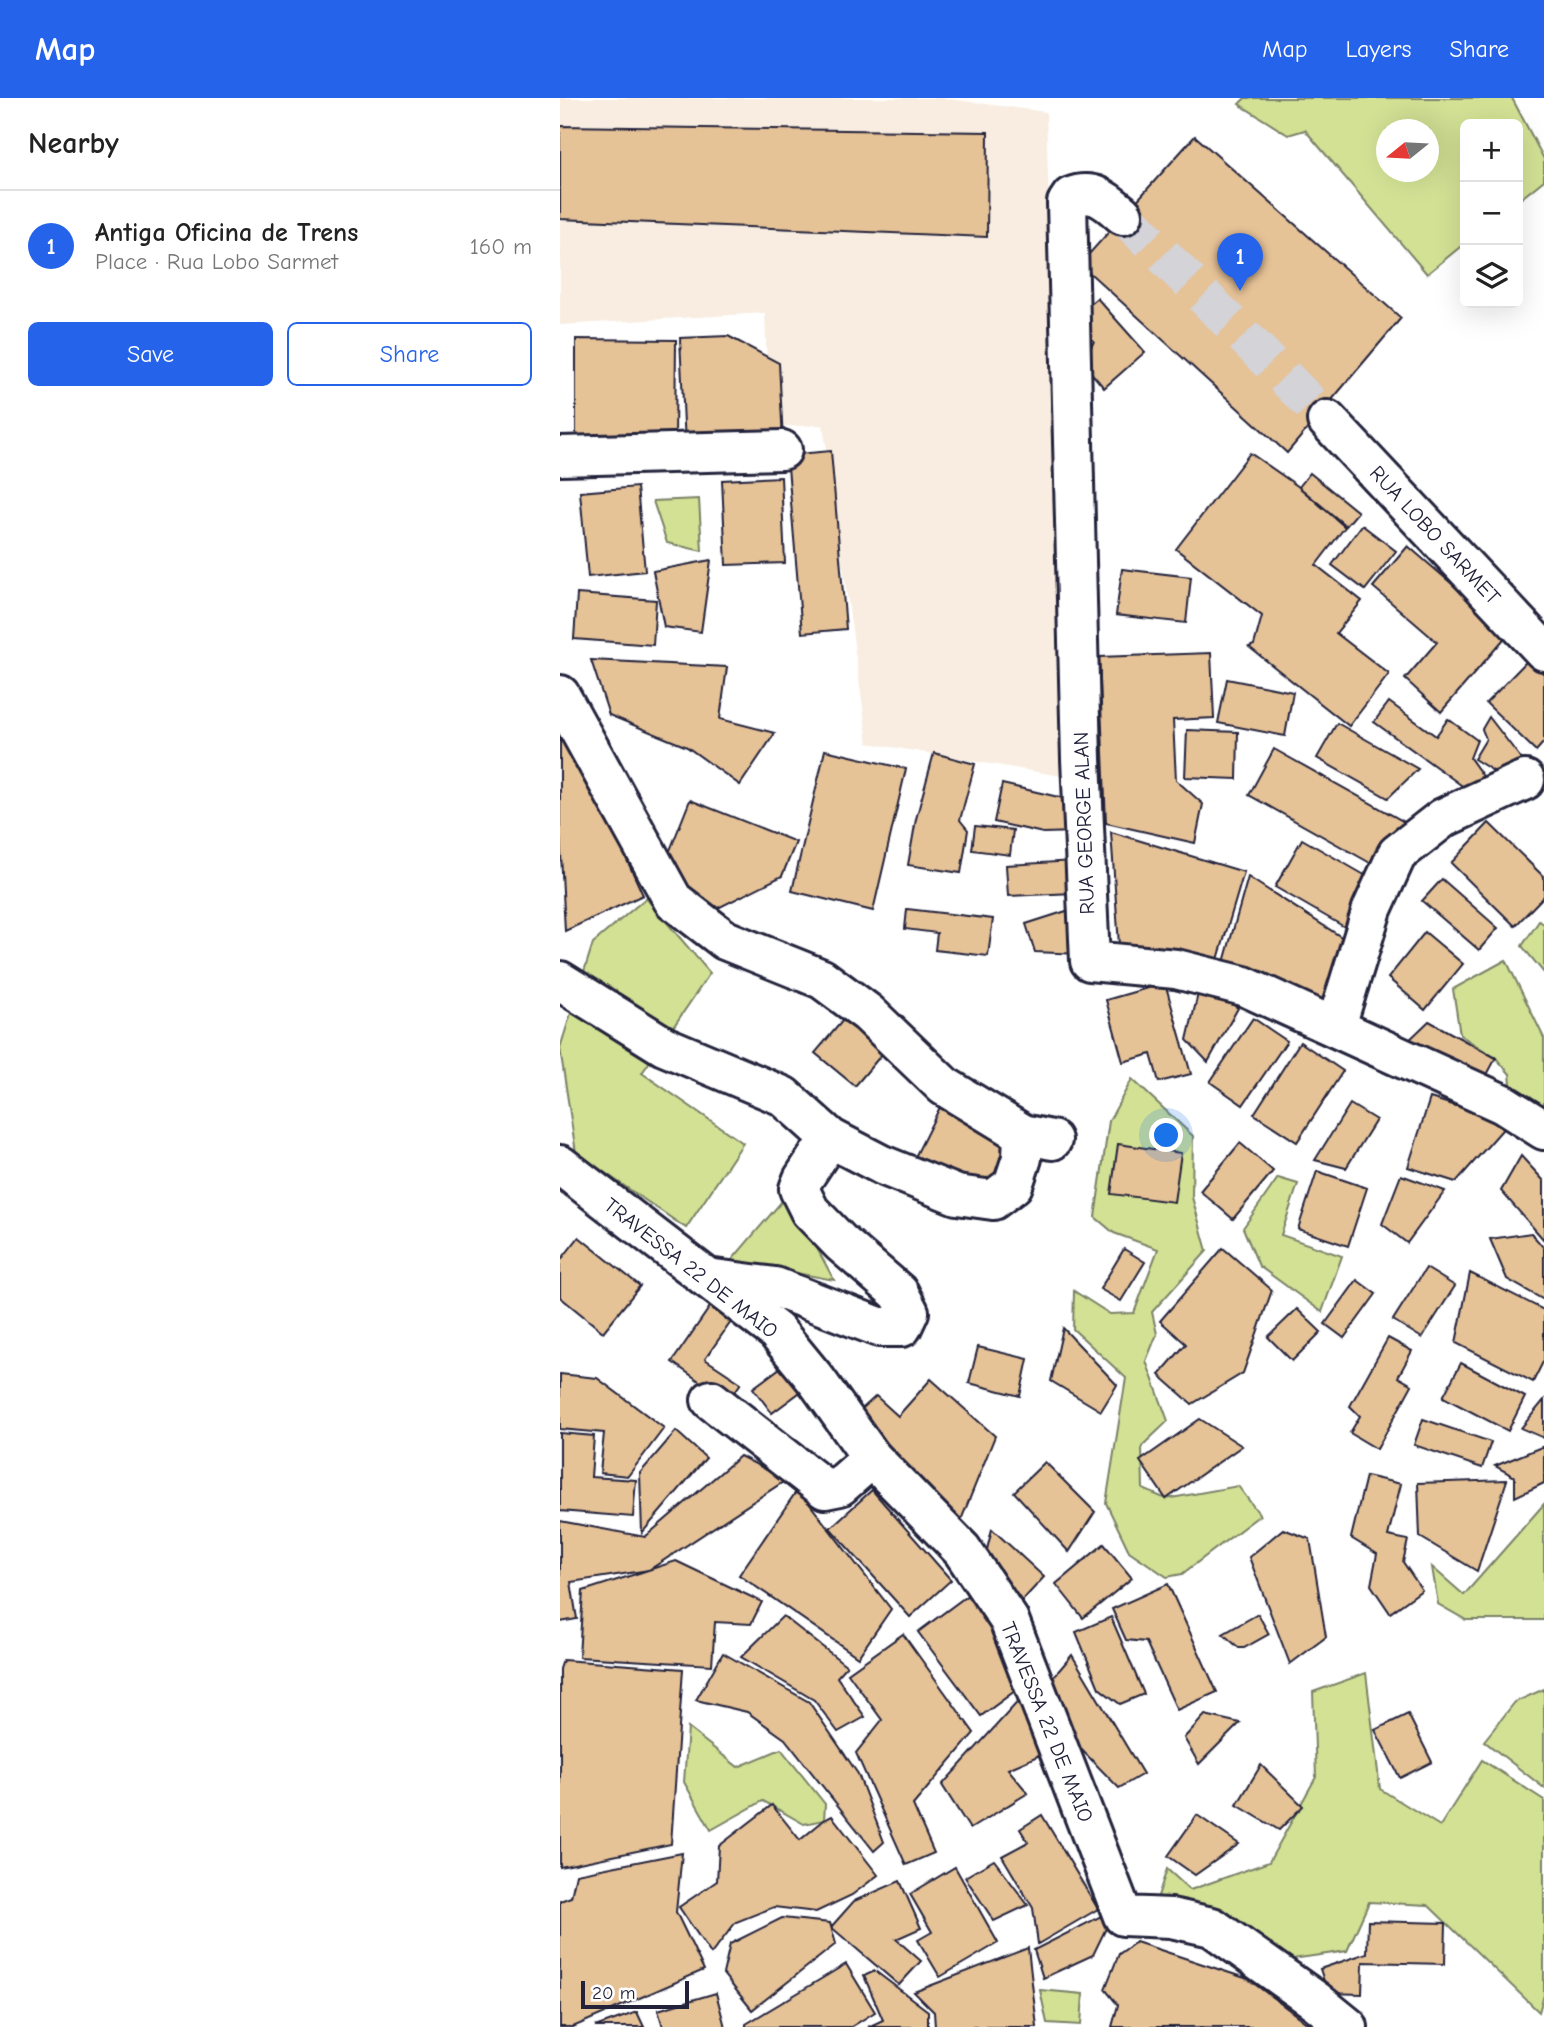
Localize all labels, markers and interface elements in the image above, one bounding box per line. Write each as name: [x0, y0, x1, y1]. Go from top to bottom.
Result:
text: Map: [35, 30, 96, 68]
text: Map: [1262, 35, 1308, 63]
text: Layers: [1346, 35, 1411, 63]
text: Share: [1449, 35, 1509, 63]
north arrow: [1376, 119, 1439, 182]
map controls: [1460, 119, 1523, 308]
button: +: [1460, 119, 1523, 182]
text: Nearby: [28, 126, 119, 161]
button: −: [1460, 182, 1523, 245]
text: Antiga Oficina de Trens: [95, 218, 358, 248]
text: 1: [46, 233, 56, 260]
text: 160 m: [470, 233, 532, 260]
pin: 1: [1217, 233, 1263, 291]
button: layers: [1460, 245, 1523, 308]
text: Place · Rua Lobo Sarmet: [95, 248, 338, 275]
button: Save: [28, 322, 273, 386]
button: Share: [287, 322, 532, 386]
street label: RUA LOBO SARMET: [1365, 461, 1505, 609]
street label: RUA GEORGE ALAN: [1069, 731, 1099, 915]
your location: [1149, 1118, 1183, 1152]
street label: TRAVESSA 22 DE MAIO: [599, 1193, 783, 1343]
street label: TRAVESSA 22 DE MAIO: [996, 1618, 1098, 1826]
scale bar: [581, 1978, 690, 2010]
text: 20 m: [592, 1982, 636, 2004]

